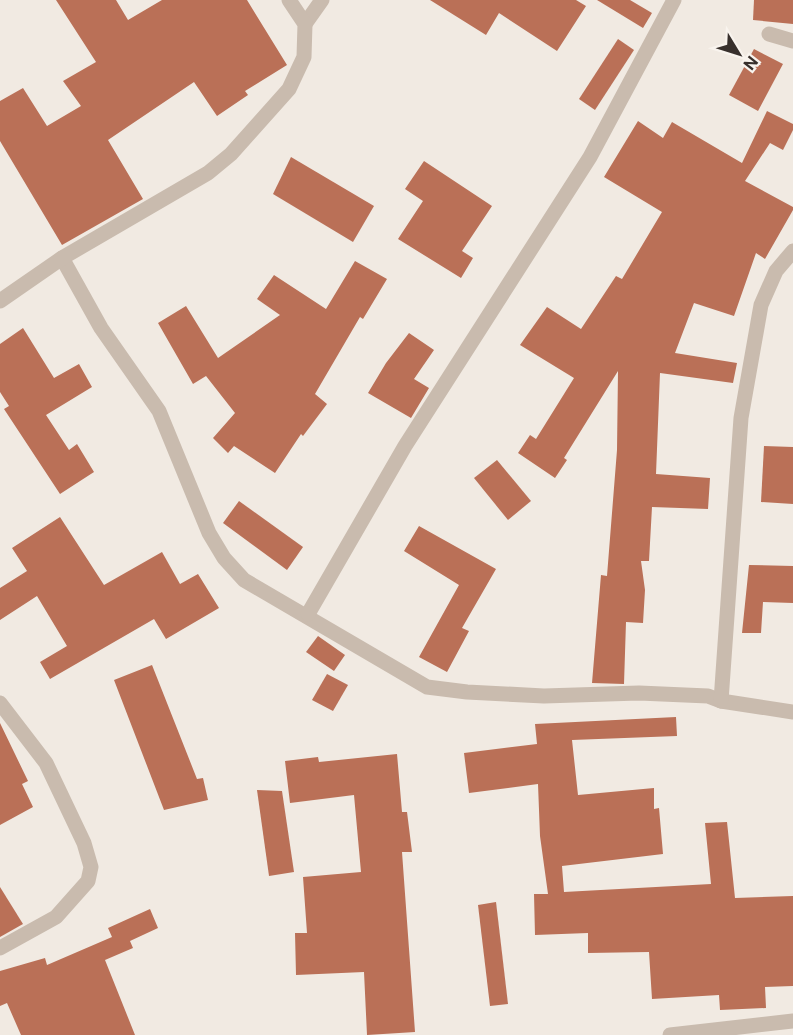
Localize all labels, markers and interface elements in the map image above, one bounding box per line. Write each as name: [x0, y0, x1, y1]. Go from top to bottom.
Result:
north arrow: [709, 24, 769, 84]
text: N: [739, 52, 762, 74]

